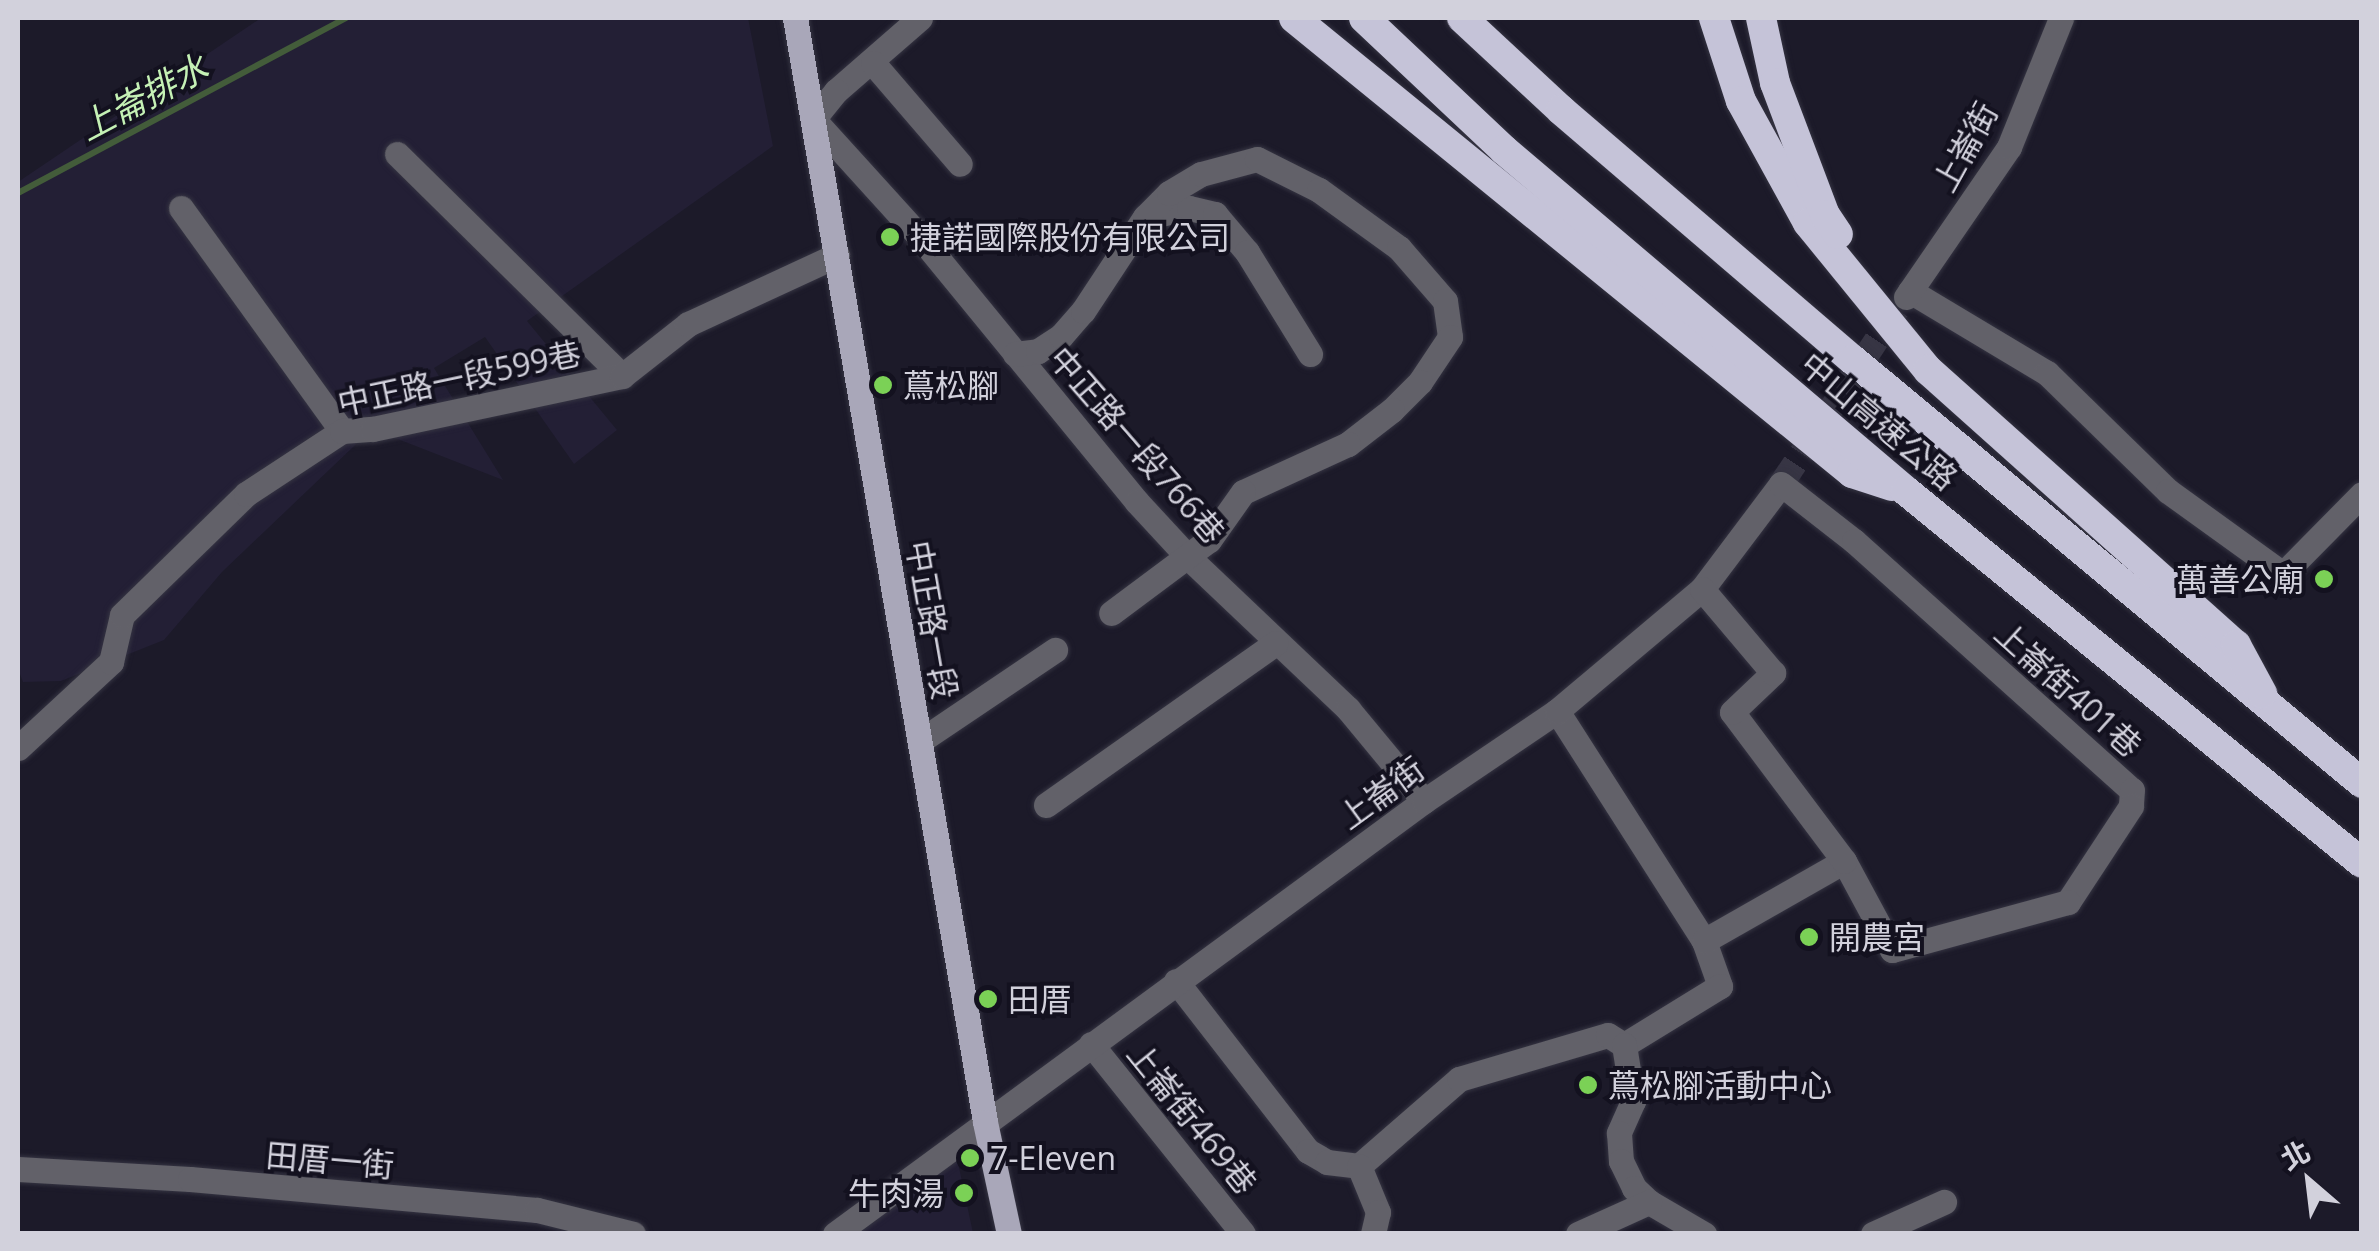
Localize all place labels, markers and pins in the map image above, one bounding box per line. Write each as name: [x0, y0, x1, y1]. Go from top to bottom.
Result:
place label: 捷諾國際股份有限公司: [910, 218, 1230, 256]
marker: 捷諾國際股份有限公司: [879, 226, 901, 248]
place label: 蔦松腳: [903, 366, 999, 404]
marker: 蔦松腳: [872, 374, 894, 396]
place label: 萬善公廟: [2176, 560, 2304, 598]
marker: 萬善公廟: [2313, 568, 2335, 590]
place label: 開農宮: [1829, 918, 1925, 956]
marker: 開農宮: [1798, 926, 1820, 948]
place label: 田厝: [1008, 980, 1072, 1018]
marker: 田厝: [977, 988, 999, 1010]
place label: 蔦松腳活動中心: [1608, 1066, 1832, 1104]
marker: 蔦松腳活動中心: [1577, 1074, 1599, 1096]
place label: 7-Eleven: [990, 1139, 1116, 1177]
marker: 7-Eleven: [959, 1147, 981, 1169]
place label: 牛肉湯: [848, 1174, 944, 1212]
marker: 牛肉湯: [953, 1182, 975, 1204]

